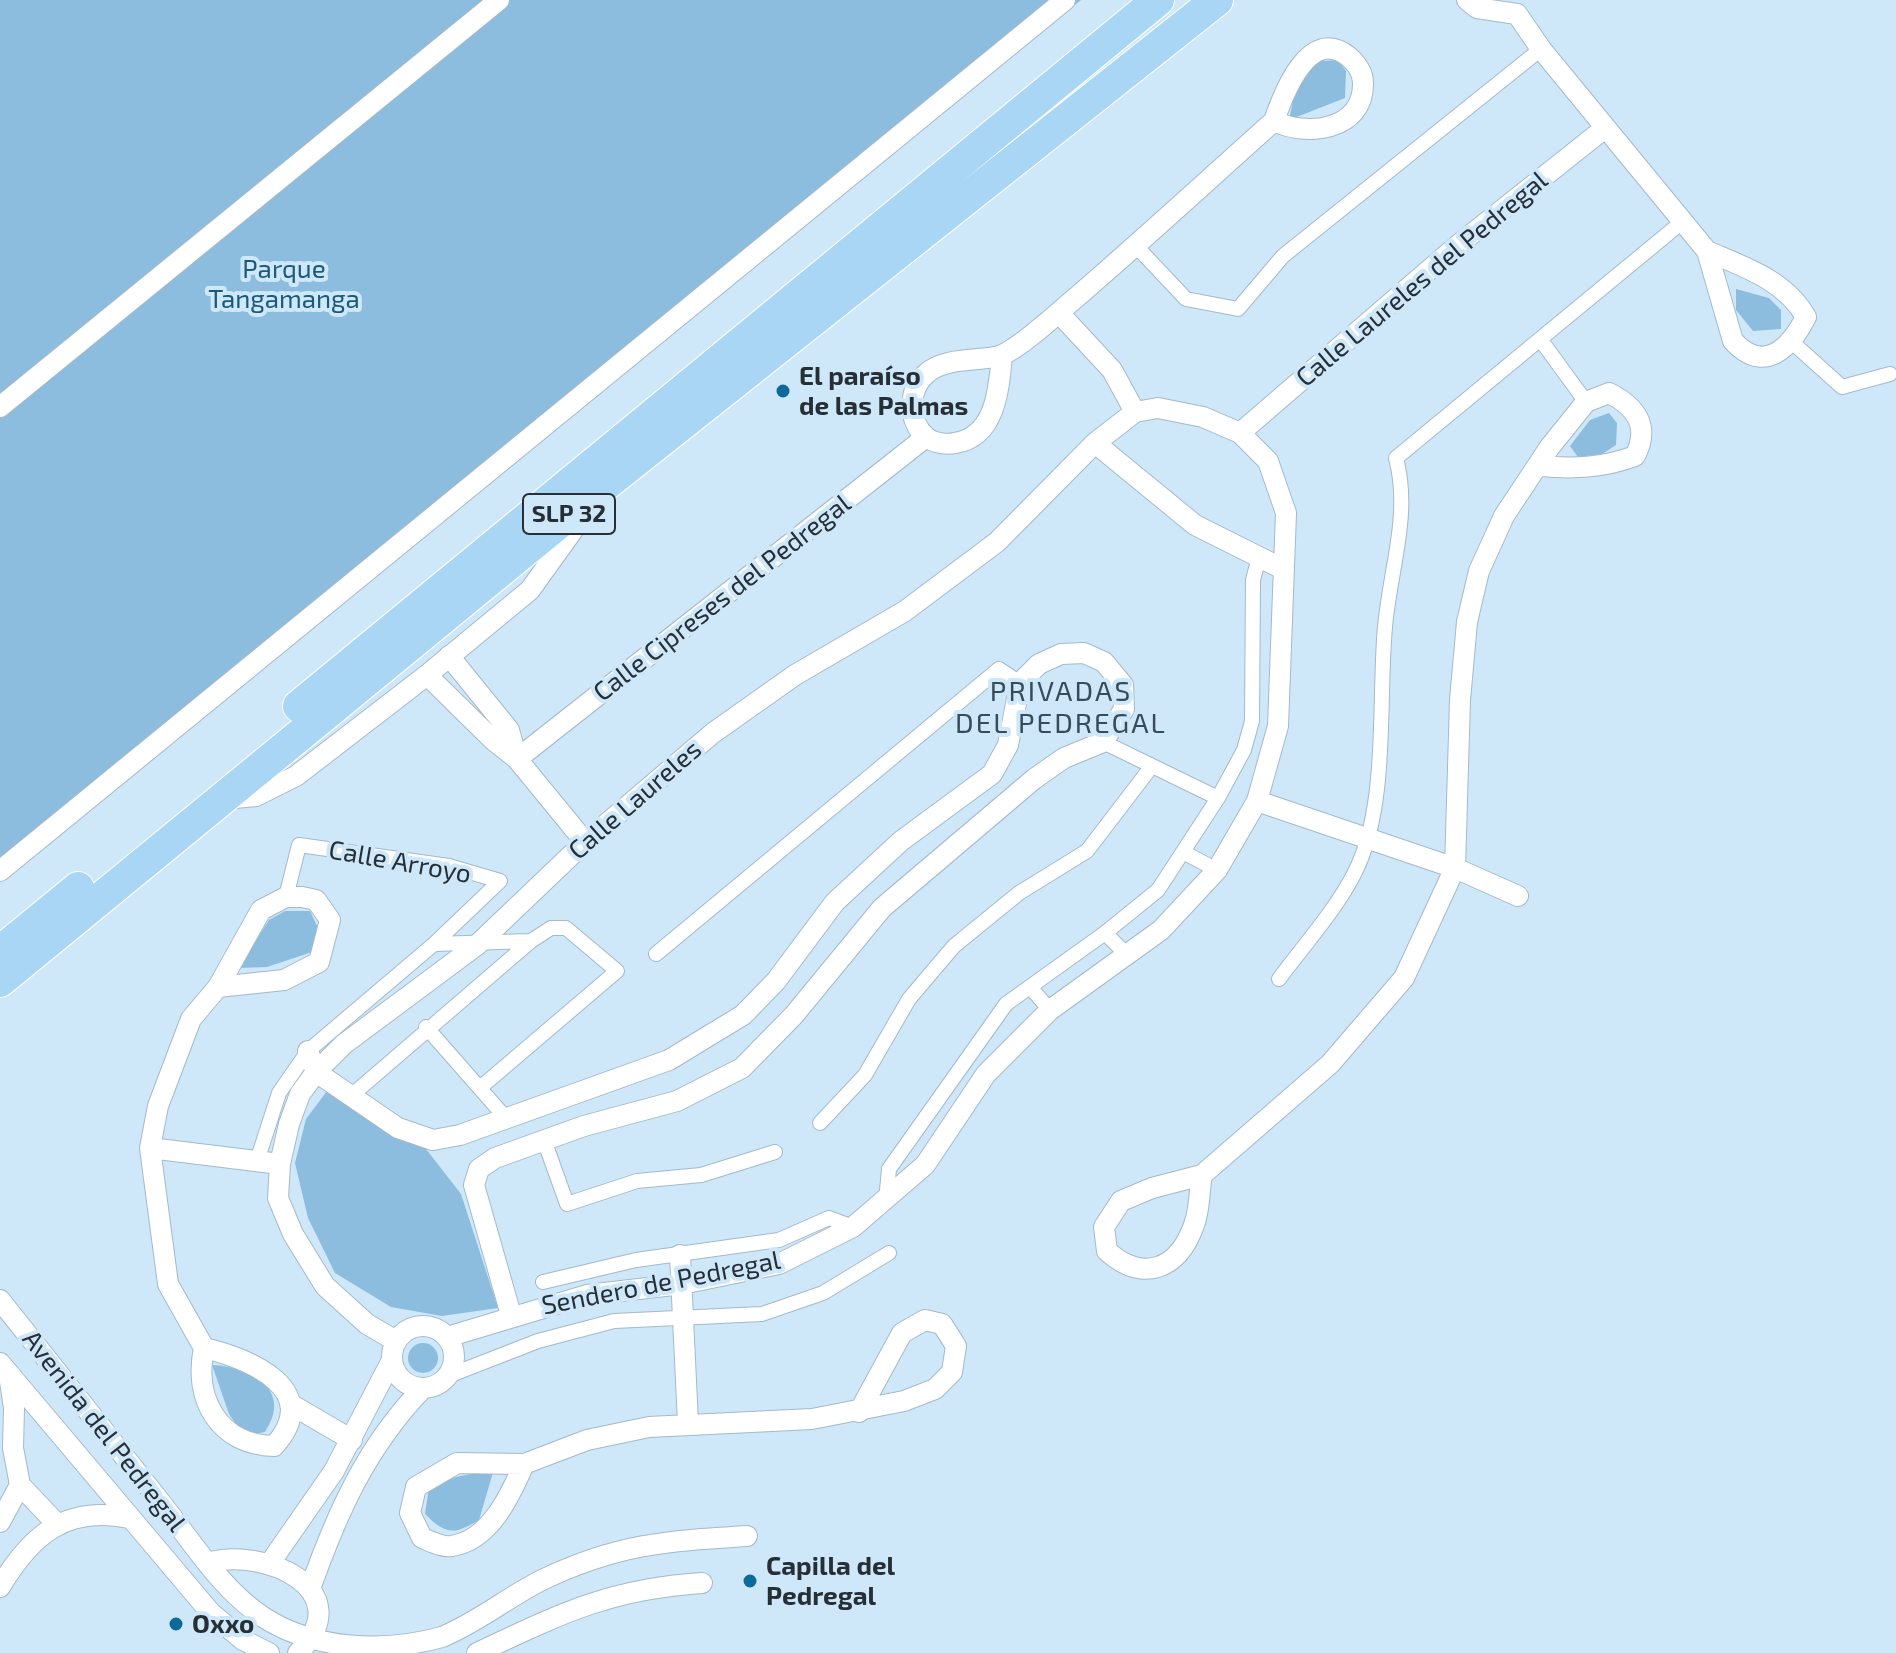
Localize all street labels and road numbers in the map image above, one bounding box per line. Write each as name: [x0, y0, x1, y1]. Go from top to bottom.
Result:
street label: Calle Laureles del Pedregal: [1290, 165, 1554, 393]
street label: Calle Cipreses del Pedregal: [587, 488, 857, 708]
road number: SLP 32: [523, 494, 615, 534]
street label: Calle Laureles: [562, 734, 708, 866]
street label: Calle Arroyo: [326, 834, 474, 890]
street label: Sendero de Pedregal: [539, 1245, 783, 1321]
street label: Avenida del Pedregal: [16, 1324, 192, 1538]

